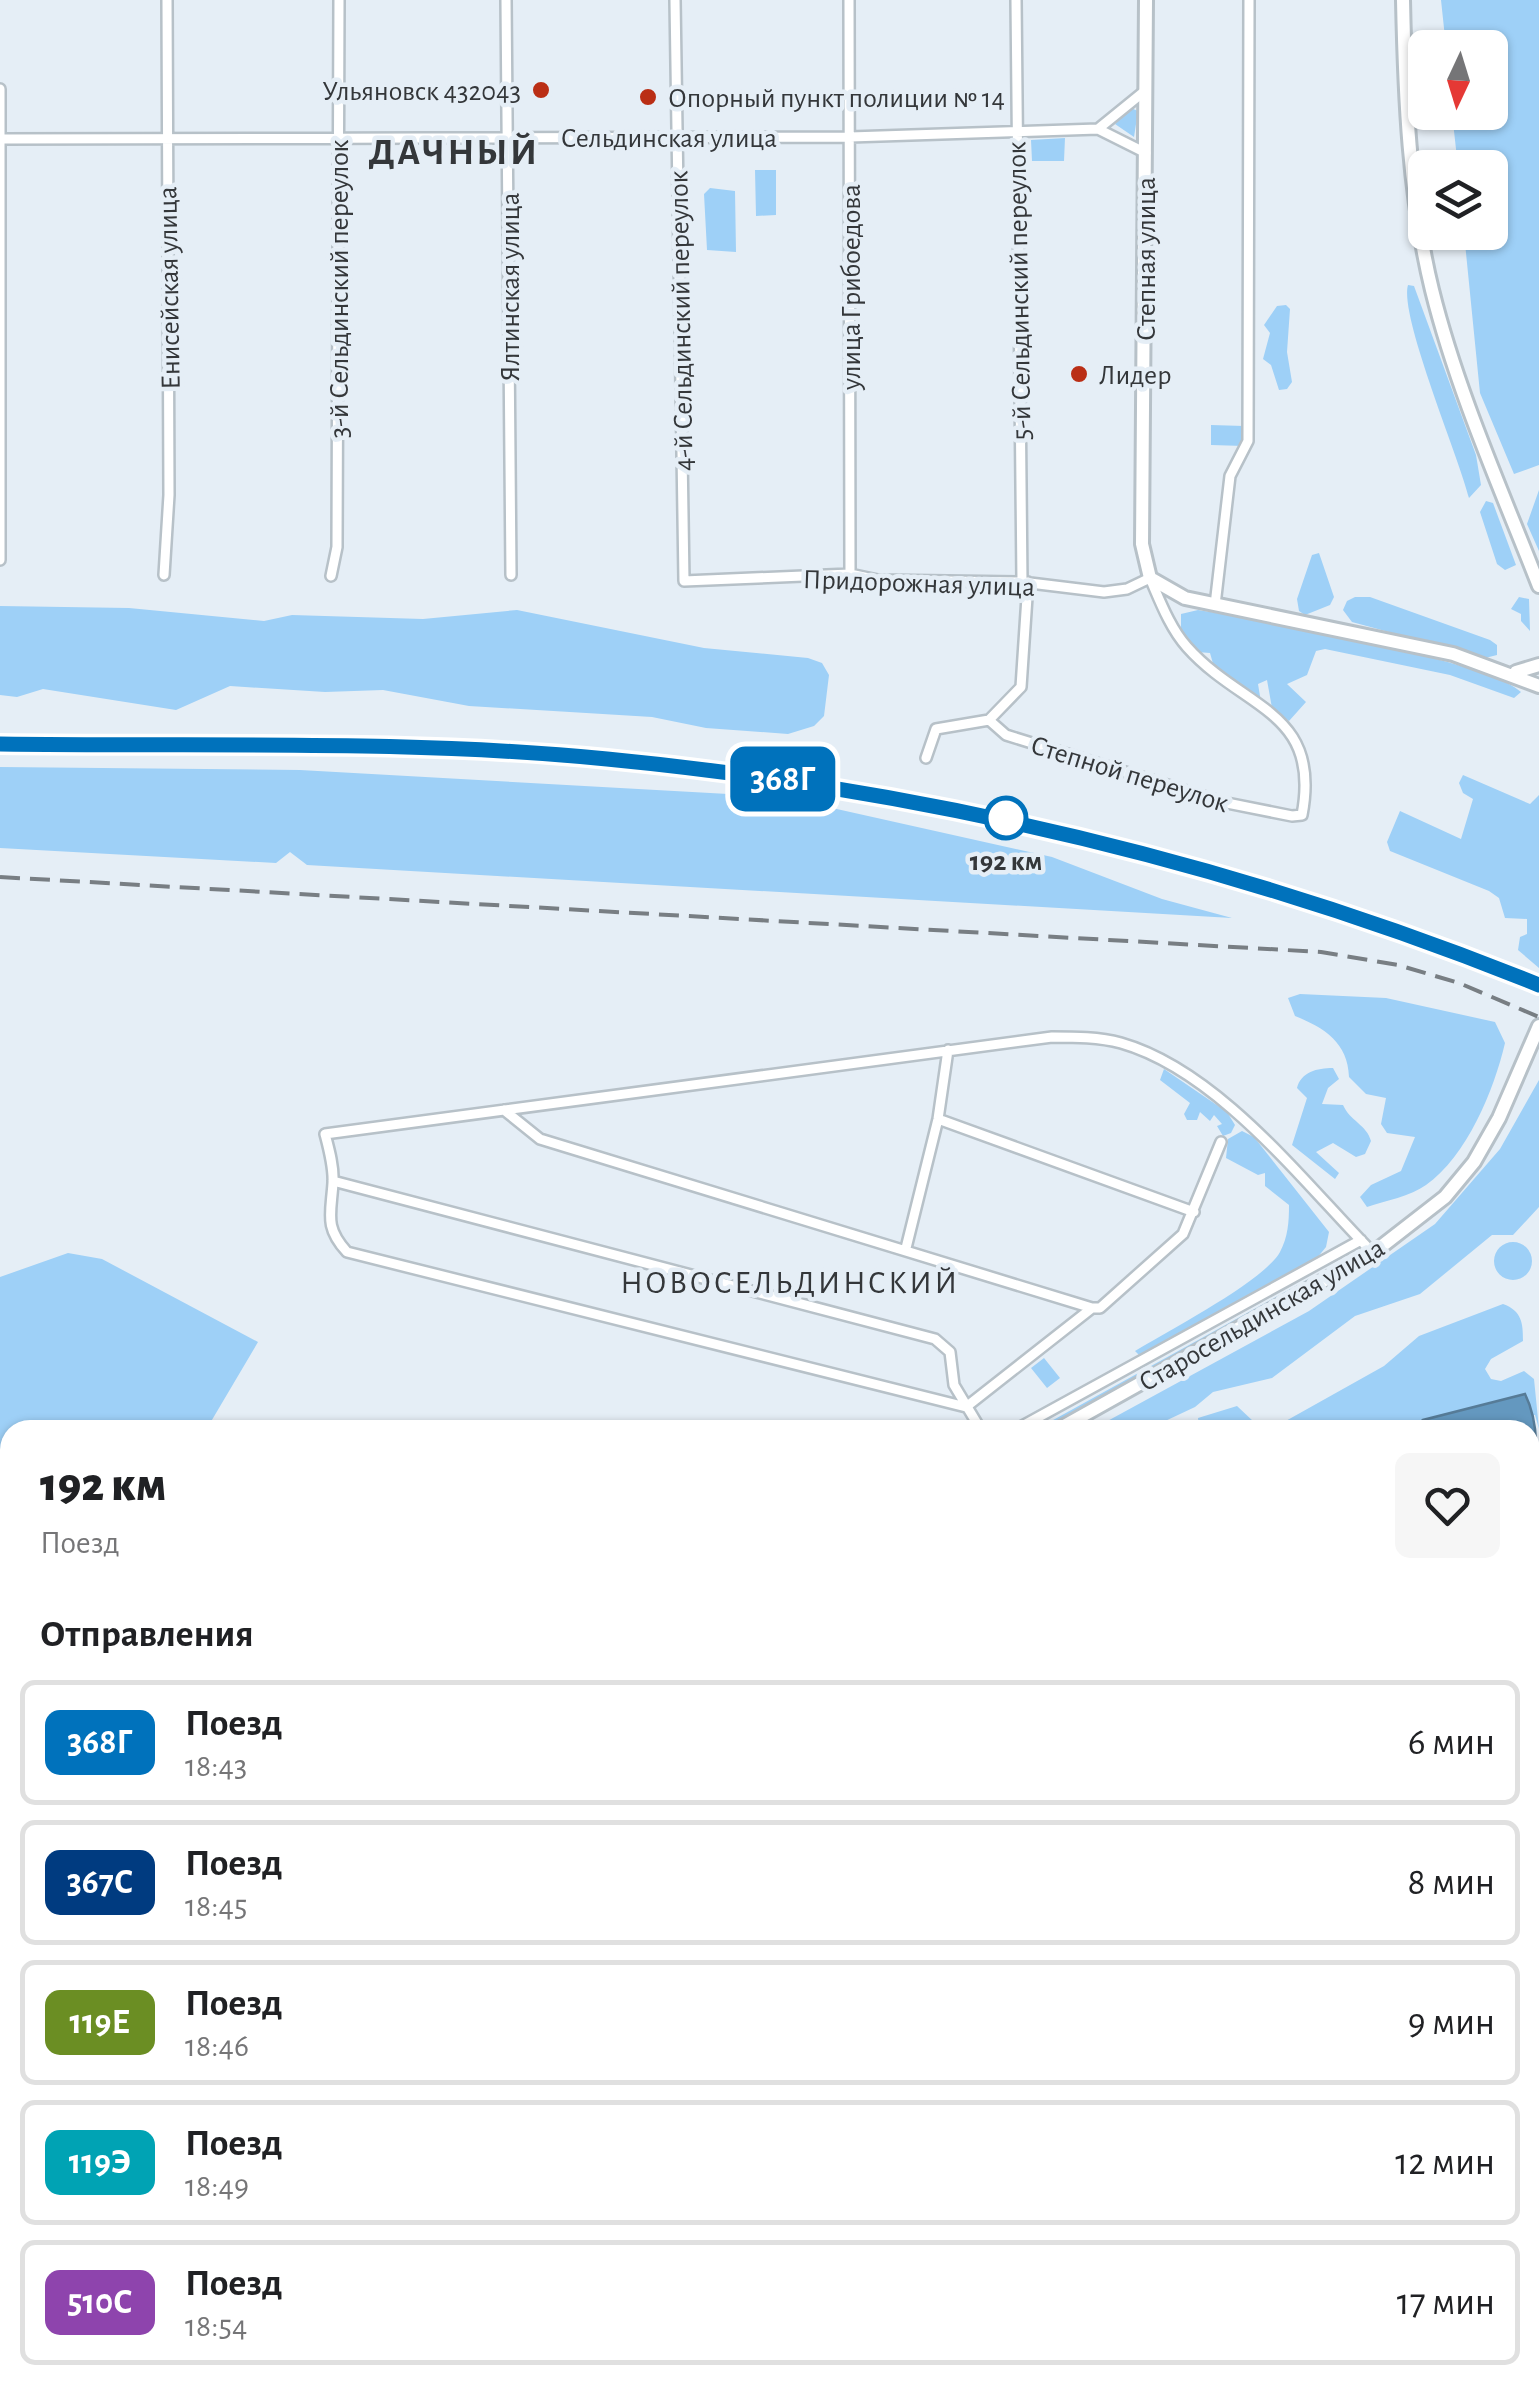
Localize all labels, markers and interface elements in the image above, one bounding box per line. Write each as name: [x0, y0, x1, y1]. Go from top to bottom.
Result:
north arrow: [1408, 30, 1508, 130]
map controls: [1408, 30, 1508, 250]
place label: Ульяновск 432043: [322, 78, 521, 106]
marker: Ульяновск 432043: [530, 79, 552, 101]
place label: Опорный пункт полиции № 14: [668, 85, 1005, 113]
marker: Опорный пункт полиции № 14: [637, 86, 659, 108]
street label: Сельдинская улица: [561, 125, 777, 153]
district label: ДАЧНЫЙ: [369, 132, 539, 172]
street label: 3-й Сельдинский переулок: [326, 140, 354, 438]
street label: 5-й Сельдинский переулок: [1003, 141, 1037, 441]
button: layers: [1408, 150, 1508, 250]
street label: 4-й Сельдинский переулок: [665, 170, 699, 472]
street label: Степная улица: [1133, 177, 1161, 341]
street label: улица Грибоедова: [838, 184, 866, 391]
street label: Енисейская улица: [154, 186, 186, 390]
street label: Ялтинская улица: [497, 192, 525, 381]
place label: Лидер: [1099, 362, 1171, 390]
marker: Лидер: [1068, 363, 1090, 385]
street label: Придорожная улица: [802, 566, 1036, 602]
street label: Степной переулок: [1027, 732, 1232, 818]
line badge: 368Г: [713, 746, 853, 812]
text: 368Г: [750, 762, 816, 797]
marker: 192 км: [985, 797, 1027, 839]
place label: 192 км: [970, 848, 1042, 876]
street label: Старосельдинская улица: [1135, 1234, 1390, 1397]
district label: НОВОСЕЛЬДИНСКИЙ: [620, 1267, 960, 1299]
button: heart: [1395, 1453, 1500, 1558]
text: 192 км: [40, 1462, 166, 1510]
text: Поезд: [40, 1527, 120, 1559]
text: Отправления: [40, 1616, 254, 1654]
text: Поезд: [185, 1705, 283, 1743]
text: 6 мин: [1408, 1724, 1495, 1762]
text: 368Г: [67, 1725, 133, 1760]
text: 18:43: [185, 1750, 247, 1782]
text: Поезд: [185, 1845, 283, 1883]
text: 8 мин: [1408, 1864, 1495, 1902]
text: 367С: [67, 1865, 133, 1900]
text: 18:45: [185, 1890, 247, 1922]
text: Поезд: [185, 1985, 283, 2023]
text: 9 мин: [1408, 2004, 1495, 2042]
text: 119Е: [69, 2005, 131, 2040]
text: 18:46: [185, 2030, 249, 2062]
text: Поезд: [185, 2125, 283, 2163]
text: 12 мин: [1395, 2144, 1495, 2182]
text: 119Э: [69, 2145, 131, 2180]
text: 18:49: [185, 2170, 249, 2202]
text: Поезд: [185, 2265, 283, 2303]
text: 17 мин: [1397, 2284, 1495, 2322]
text: 510С: [67, 2285, 133, 2320]
text: 18:54: [185, 2310, 247, 2342]

